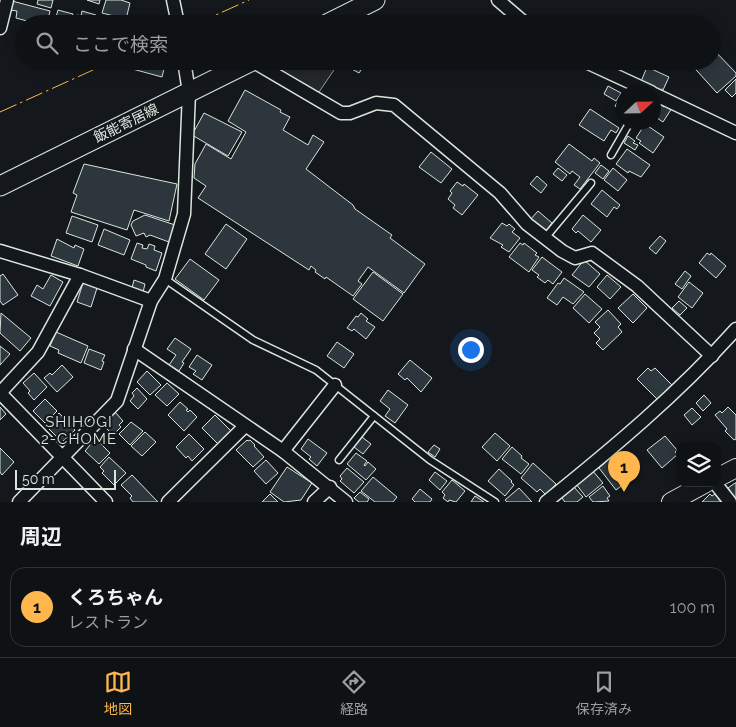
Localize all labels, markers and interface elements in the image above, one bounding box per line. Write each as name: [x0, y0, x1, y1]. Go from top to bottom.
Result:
search box: [15, 15, 721, 70]
icon: search: [33, 29, 61, 57]
text: ここで検索: [73, 33, 168, 55]
north arrow: [616, 85, 661, 130]
street label: 飯能寄居線: [91, 100, 161, 146]
your location: [458, 337, 484, 363]
district label: SHIHOGI 2-CHOME: [41, 413, 117, 448]
map controls: [676, 442, 721, 487]
button: layers: [676, 442, 721, 487]
pin: 1: [608, 451, 640, 492]
scale bar: [15, 467, 116, 490]
text: 50 m: [22, 471, 55, 487]
text: 周辺: [20, 524, 62, 549]
text: くろちゃん: [68, 586, 163, 608]
text: 1: [33, 598, 41, 617]
text: 100 m: [670, 598, 715, 617]
text: レストラン: [68, 613, 148, 632]
tab: 地図: [104, 668, 132, 718]
tab: 経路: [340, 668, 368, 718]
tab: 保存済み: [576, 668, 632, 718]

